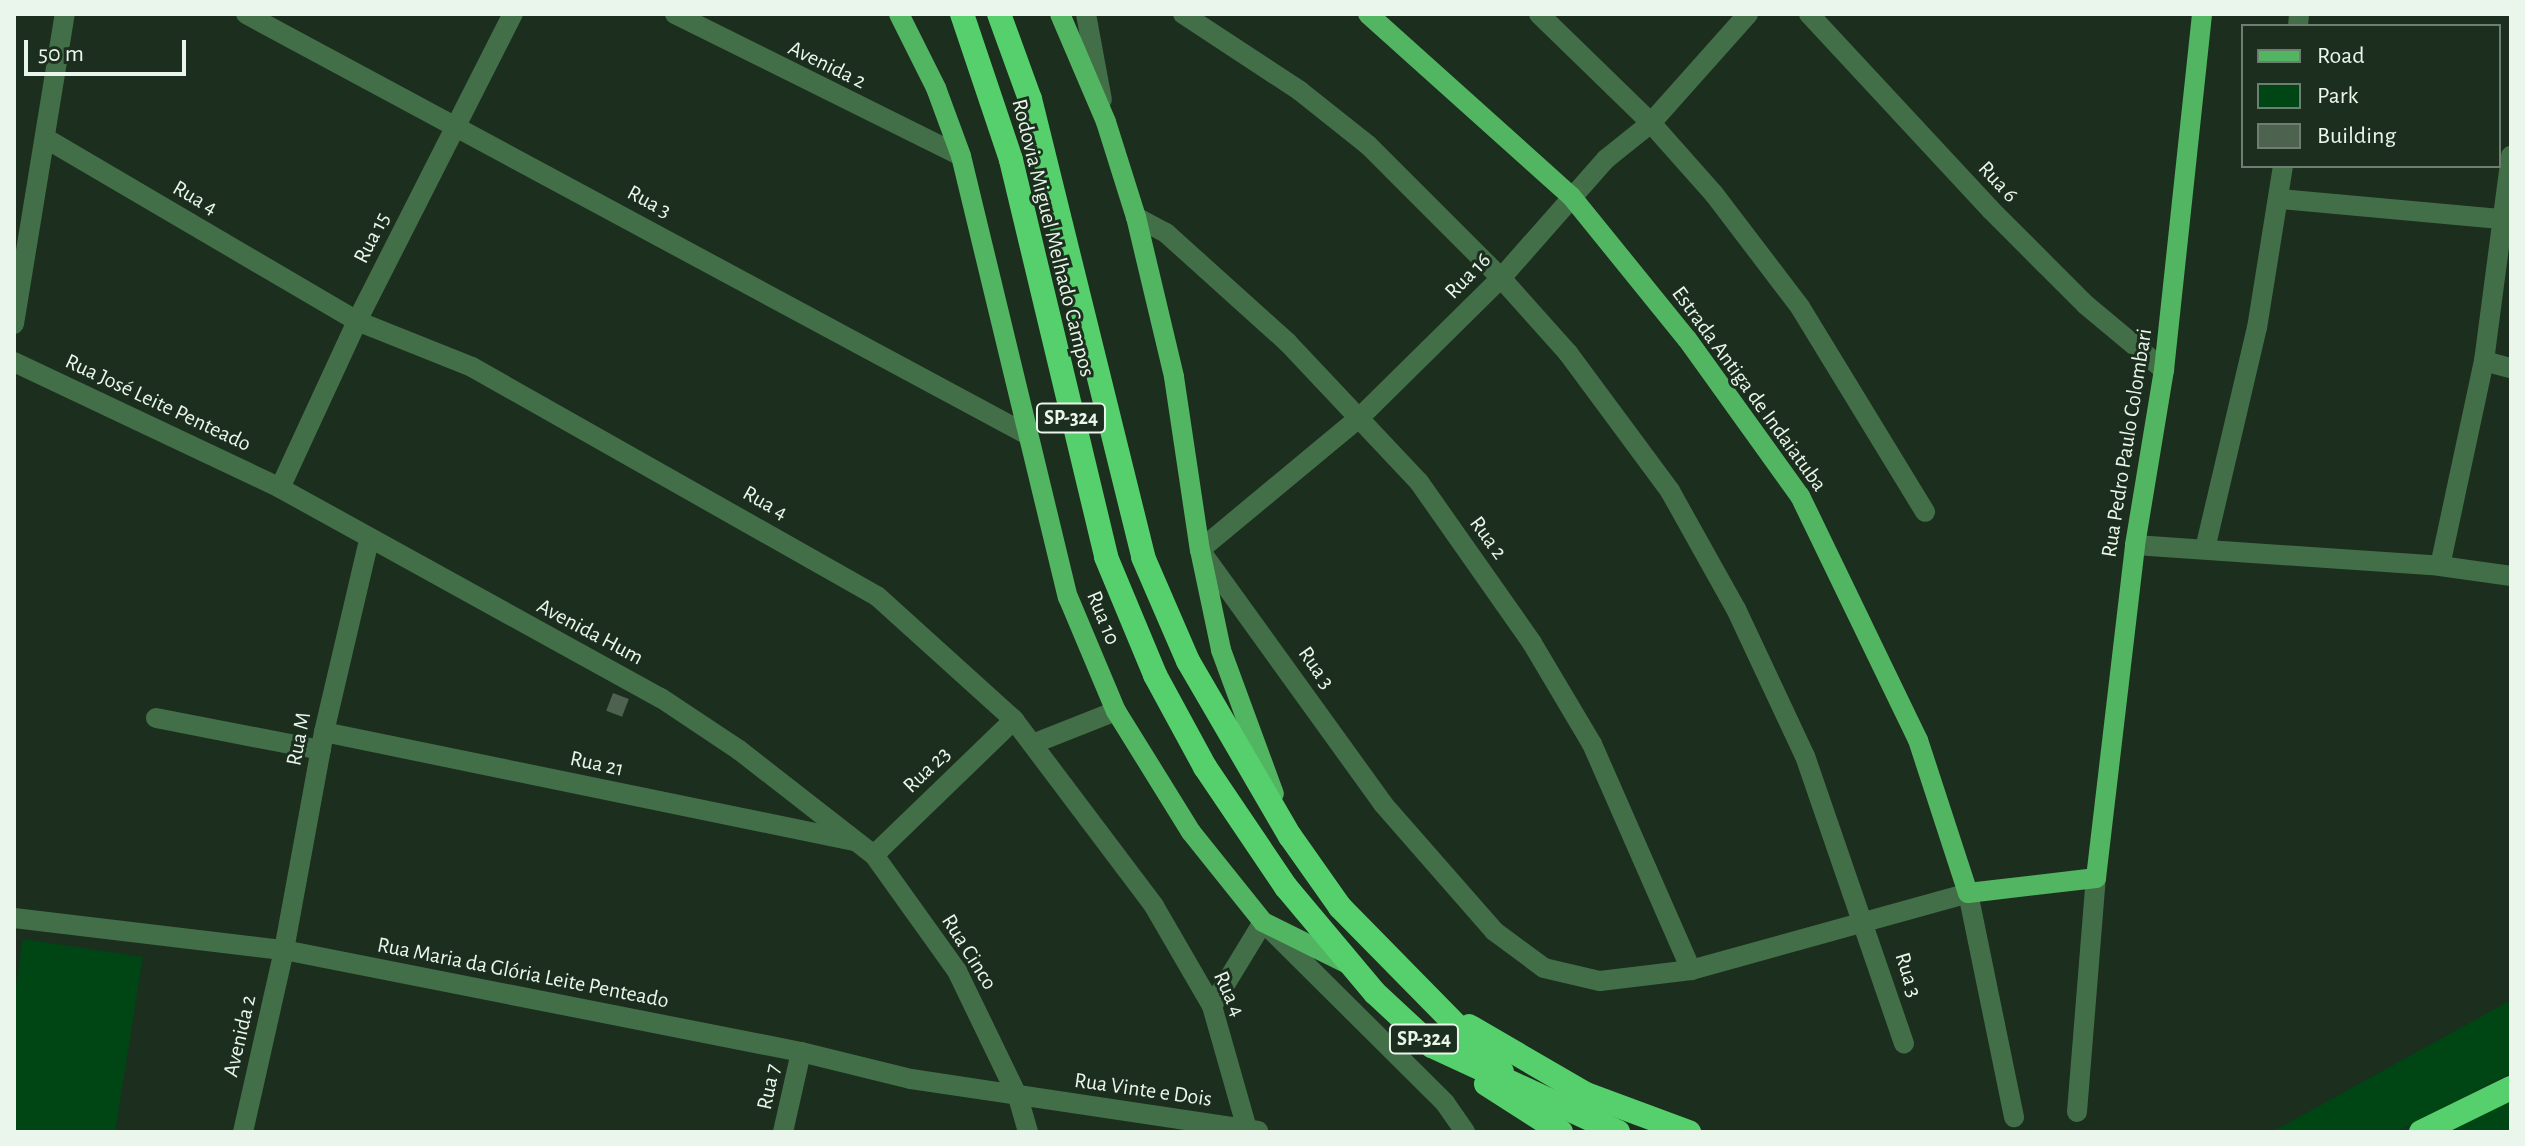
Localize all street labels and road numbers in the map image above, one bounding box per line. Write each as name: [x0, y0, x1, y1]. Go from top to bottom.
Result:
street label: Avenida 2: [784, 35, 870, 95]
street label: Rodovia Miguel Melhado Campos: [1006, 96, 1100, 380]
street label: Rua 6: [1972, 156, 2024, 208]
street label: Rua 4: [168, 175, 222, 221]
street label: Rua 3: [623, 180, 675, 224]
street label: Rua 15: [348, 208, 396, 268]
street label: Rua 16: [1440, 247, 1496, 305]
street label: Estrada Antiga de Indaiatuba: [1666, 281, 1832, 497]
street label: Rua Pedro Paulo Colombari: [2096, 327, 2158, 559]
street label: Rua José Leite Penteado: [61, 348, 255, 458]
road number: SP-324: [1035, 402, 1107, 434]
street label: Rua 4: [738, 480, 792, 526]
street label: Rua 2: [1464, 511, 1512, 565]
street label: Rua 10: [1080, 587, 1126, 649]
street label: Avenida Hum: [532, 593, 648, 671]
street label: Rua 3: [1292, 642, 1340, 694]
street label: Rua M: [281, 710, 317, 768]
street label: Rua 23: [898, 741, 956, 799]
street label: Rua 21: [568, 745, 626, 783]
street label: Rua Cinco: [936, 909, 1002, 995]
street label: Rua Maria da Glória Leite Penteado: [375, 932, 671, 1014]
street label: Rua 3: [1889, 949, 1927, 1001]
street label: Rua 4: [1207, 967, 1251, 1021]
street label: Avenida 2: [218, 992, 262, 1080]
road number: SP-324: [1388, 1023, 1460, 1055]
street label: Rua 7: [751, 1062, 787, 1112]
street label: Rua Vinte e Dois: [1073, 1067, 1213, 1113]

